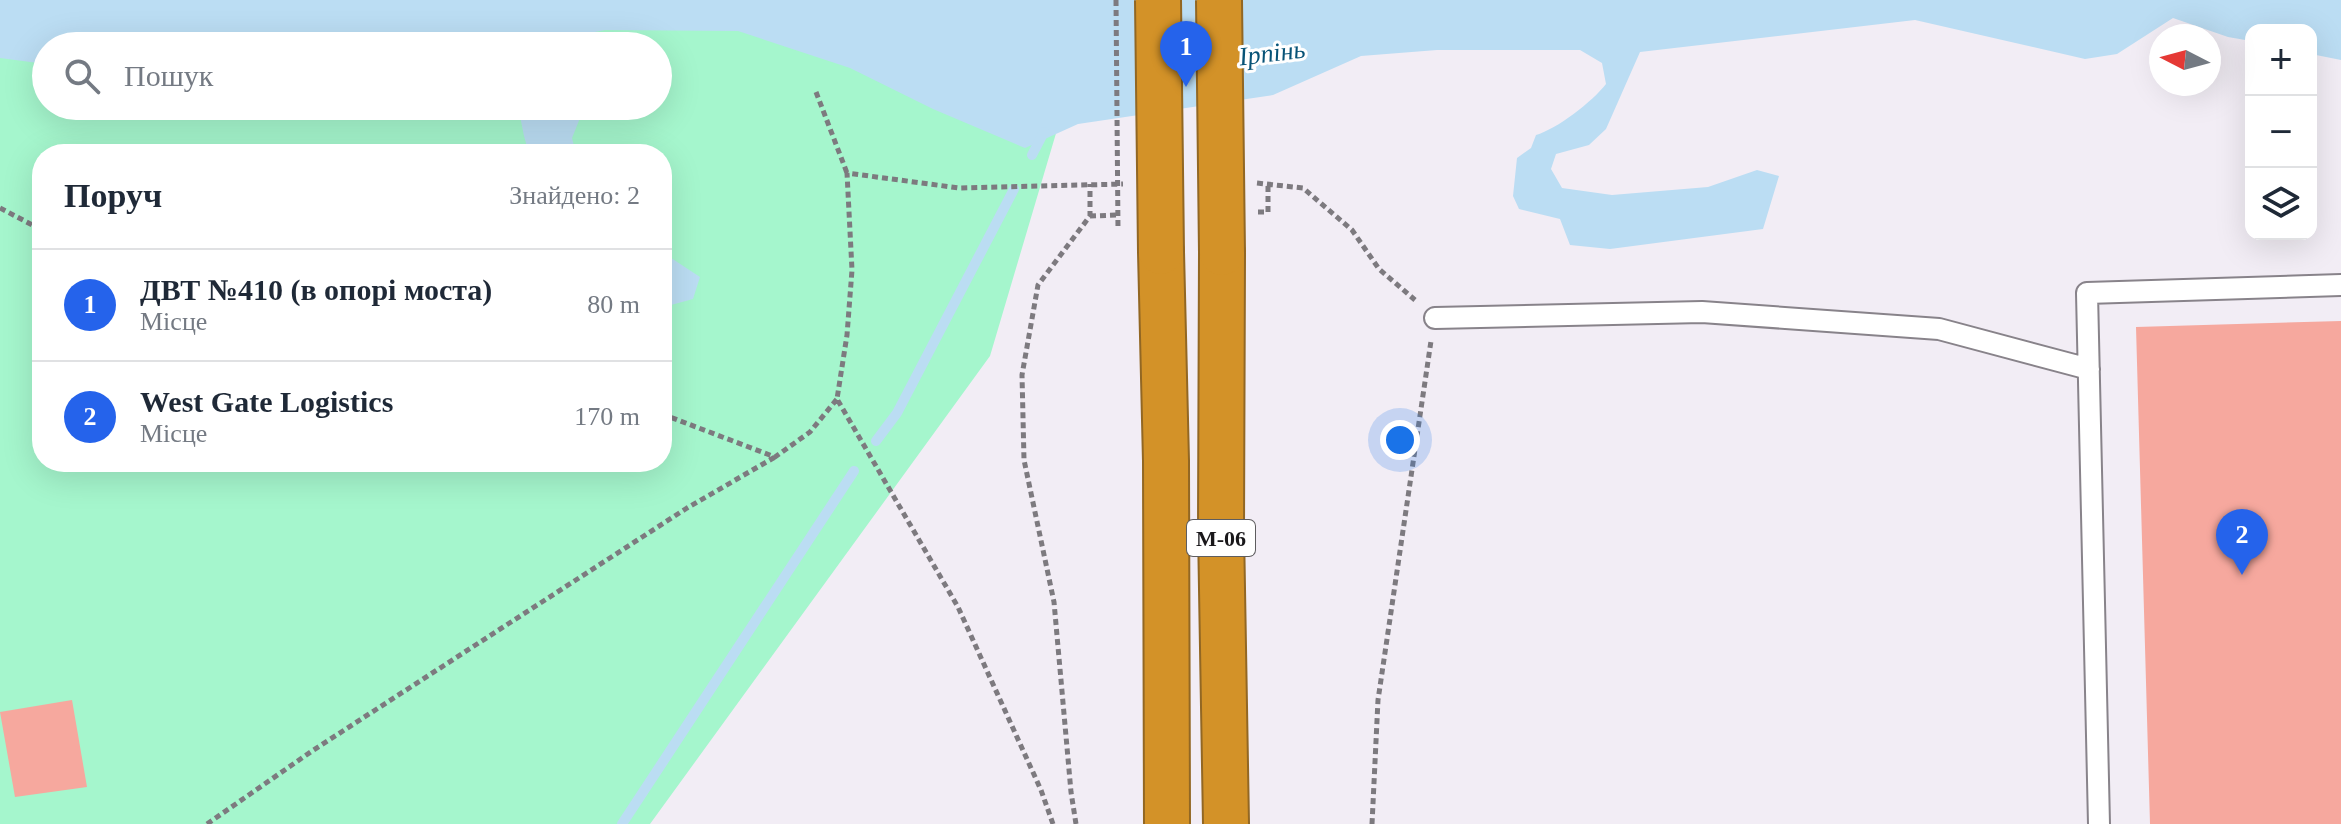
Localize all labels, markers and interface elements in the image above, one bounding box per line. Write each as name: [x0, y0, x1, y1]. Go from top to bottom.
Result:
pin: 1: [1160, 21, 1212, 87]
north arrow: [2149, 24, 2221, 96]
map controls: [2245, 24, 2317, 240]
button: +: [2245, 24, 2317, 96]
search box: [32, 32, 672, 120]
water label: Ірпінь: [1236, 35, 1307, 72]
icon: search: [60, 54, 104, 98]
text: Пошук: [124, 59, 213, 92]
button: −: [2245, 96, 2317, 168]
button: layers: [2245, 168, 2317, 240]
text: Поруч: [64, 177, 162, 214]
text: Знайдено: 2: [509, 181, 640, 210]
text: ДВТ №410 (в опорі моста): [140, 273, 492, 306]
text: 1: [84, 290, 97, 319]
text: 80 m: [587, 290, 640, 319]
text: Місце: [140, 307, 207, 336]
text: West Gate Logistics: [140, 385, 393, 418]
text: 2: [84, 402, 97, 431]
text: 170 m: [574, 402, 640, 431]
text: Місце: [140, 419, 207, 448]
your location: [1380, 420, 1420, 460]
pin: 2: [2216, 509, 2268, 575]
road number: М-06: [1187, 520, 1255, 556]

